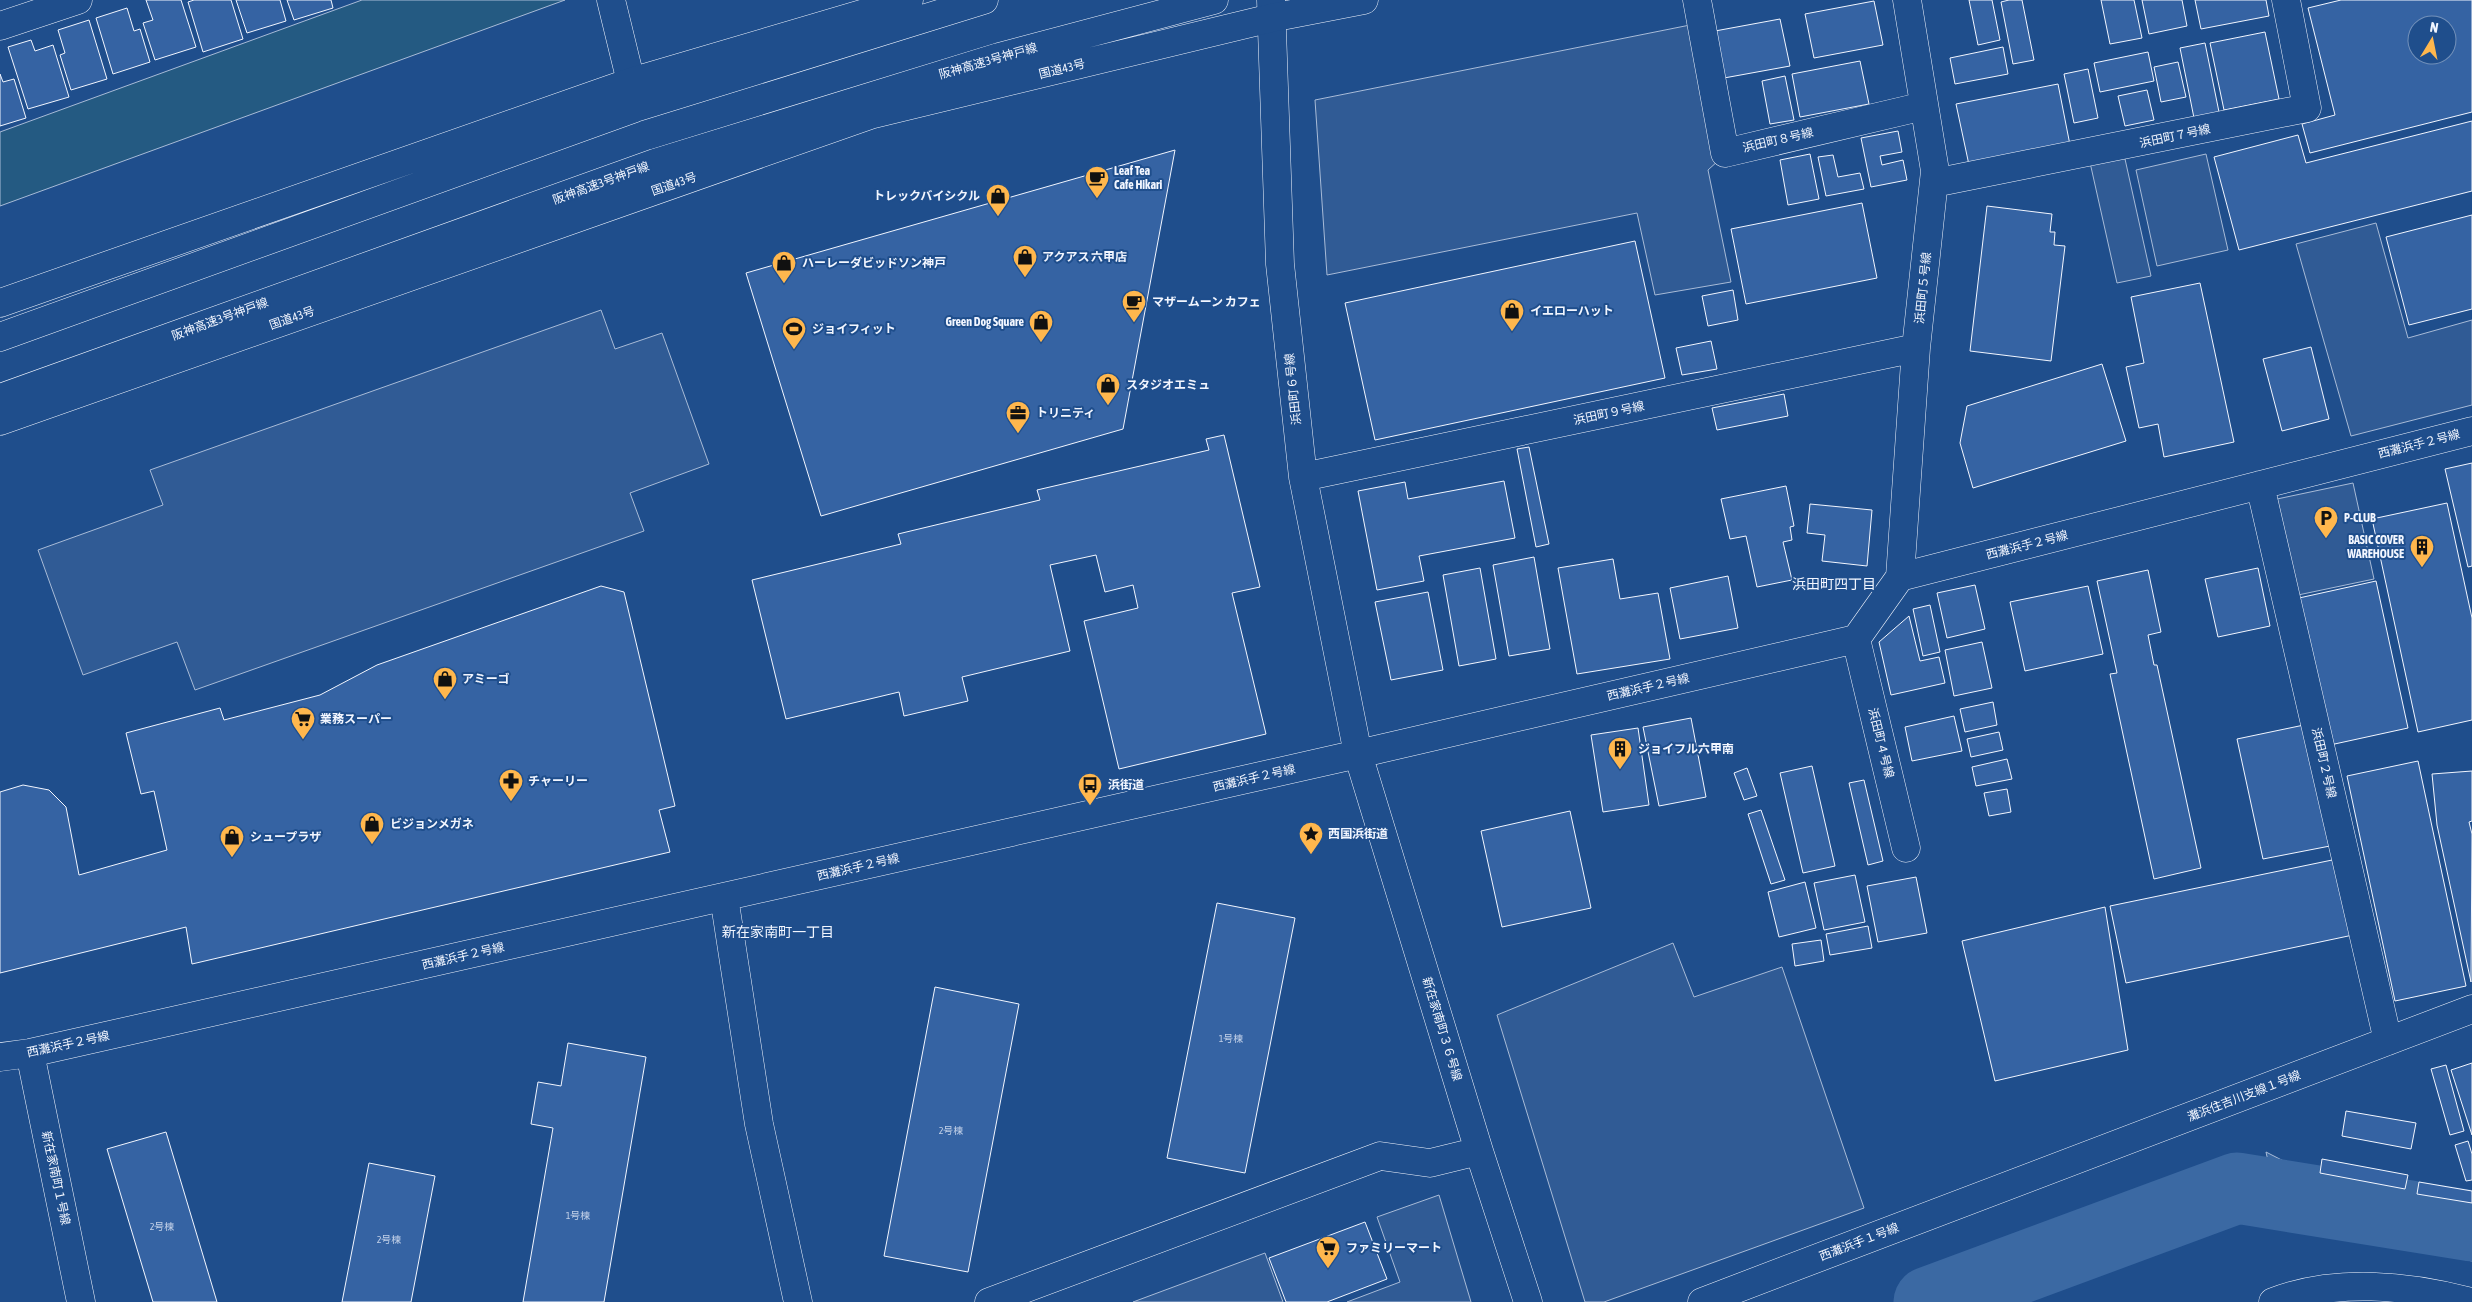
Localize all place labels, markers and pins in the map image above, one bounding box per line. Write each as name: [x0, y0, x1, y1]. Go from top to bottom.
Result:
place label: Leaf Tea Cafe Hikari: [1114, 164, 1163, 192]
cafe icon: Leaf Tea Cafe Hikari: [1084, 165, 1110, 199]
shop icon: トレックバイシクル: [985, 183, 1011, 217]
place label: トレックバイシクル: [873, 189, 980, 203]
shop icon: アクアス 六甲店: [1012, 244, 1038, 278]
shop icon: ハーレーダビッドソン神戸: [771, 250, 797, 284]
place label: アクアス 六甲店: [1042, 250, 1127, 264]
place label: ハーレーダビッドソン神戸: [802, 256, 946, 270]
cafe icon: マザームーン カフェ: [1121, 289, 1147, 323]
place label: マザームーン カフェ: [1152, 295, 1261, 309]
shop icon: イエローハット: [1499, 298, 1525, 332]
place label: イエローハット: [1530, 304, 1614, 318]
shop icon: Green Dog Square: [1028, 309, 1054, 343]
place label: Green Dog Square: [946, 315, 1025, 329]
sports icon: ジョイフィット: [781, 316, 807, 350]
place label: ジョイフィット: [812, 322, 896, 336]
shop icon: スタジオエミュ: [1095, 372, 1121, 406]
place label: スタジオエミュ: [1126, 378, 1210, 392]
office icon: トリニティ: [1005, 400, 1031, 434]
place label: トリニティ: [1036, 406, 1095, 420]
parking icon: P-CLUB: [2313, 505, 2339, 539]
place label: P-CLUB: [2344, 511, 2376, 525]
place label: BASIC COVER WAREHOUSE: [2346, 533, 2404, 561]
building icon: BASIC COVER WAREHOUSE: [2409, 534, 2435, 568]
shop icon: アミーゴ: [432, 666, 458, 700]
place label: アミーゴ: [462, 672, 510, 686]
supermarket icon: 業務スーパー: [290, 706, 316, 740]
place label: 業務スーパー: [320, 712, 392, 726]
building icon: ジョイフル六甲南: [1607, 736, 1633, 770]
place label: ジョイフル六甲南: [1638, 742, 1734, 756]
pharmacy icon: チャーリー: [498, 768, 524, 802]
bus stop icon: 浜街道: [1077, 772, 1103, 806]
place label: チャーリー: [528, 774, 588, 788]
place label: 浜街道: [1108, 778, 1144, 792]
shop icon: ビジョンメガネ: [359, 811, 385, 845]
place label: ビジョンメガネ: [390, 817, 474, 831]
place icon: 西国浜街道: [1298, 821, 1324, 855]
shop icon: シュープラザ: [219, 824, 245, 858]
place label: 西国浜街道: [1328, 827, 1388, 841]
place label: シュープラザ: [250, 830, 321, 844]
supermarket icon: ファミリーマート: [1315, 1235, 1341, 1269]
place label: ファミリーマート: [1346, 1241, 1442, 1255]

